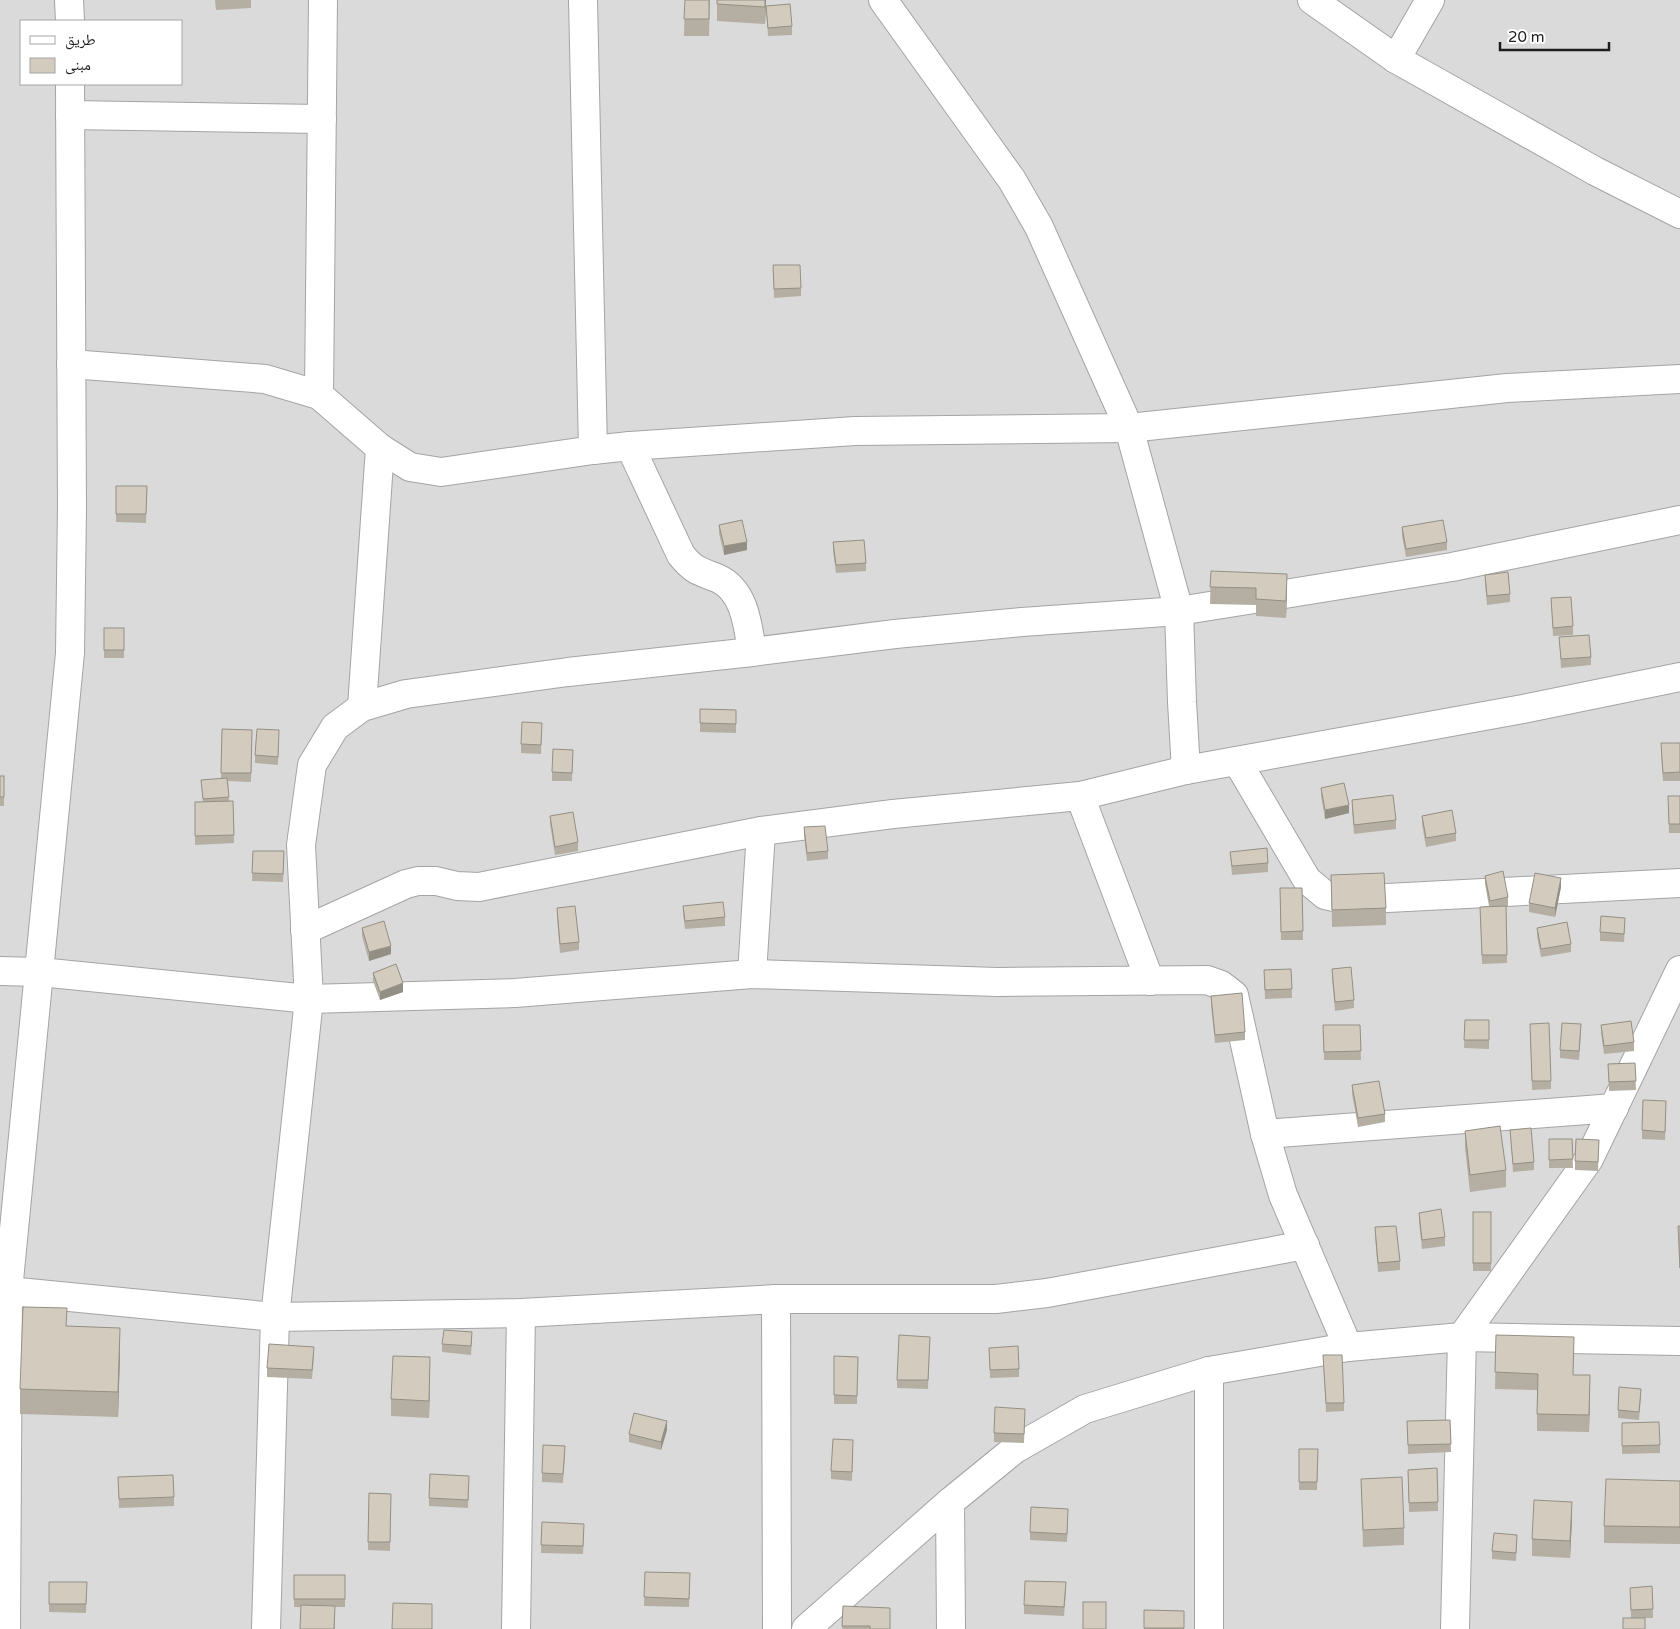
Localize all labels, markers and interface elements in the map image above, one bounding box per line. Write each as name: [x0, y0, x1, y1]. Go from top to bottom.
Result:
legend: [20, 20, 182, 85]
scale bar: [1500, 20, 1609, 52]
text: 20 m: [1508, 28, 1545, 46]
text: طريق: [65, 31, 96, 50]
text: مبنى: [65, 56, 91, 75]

